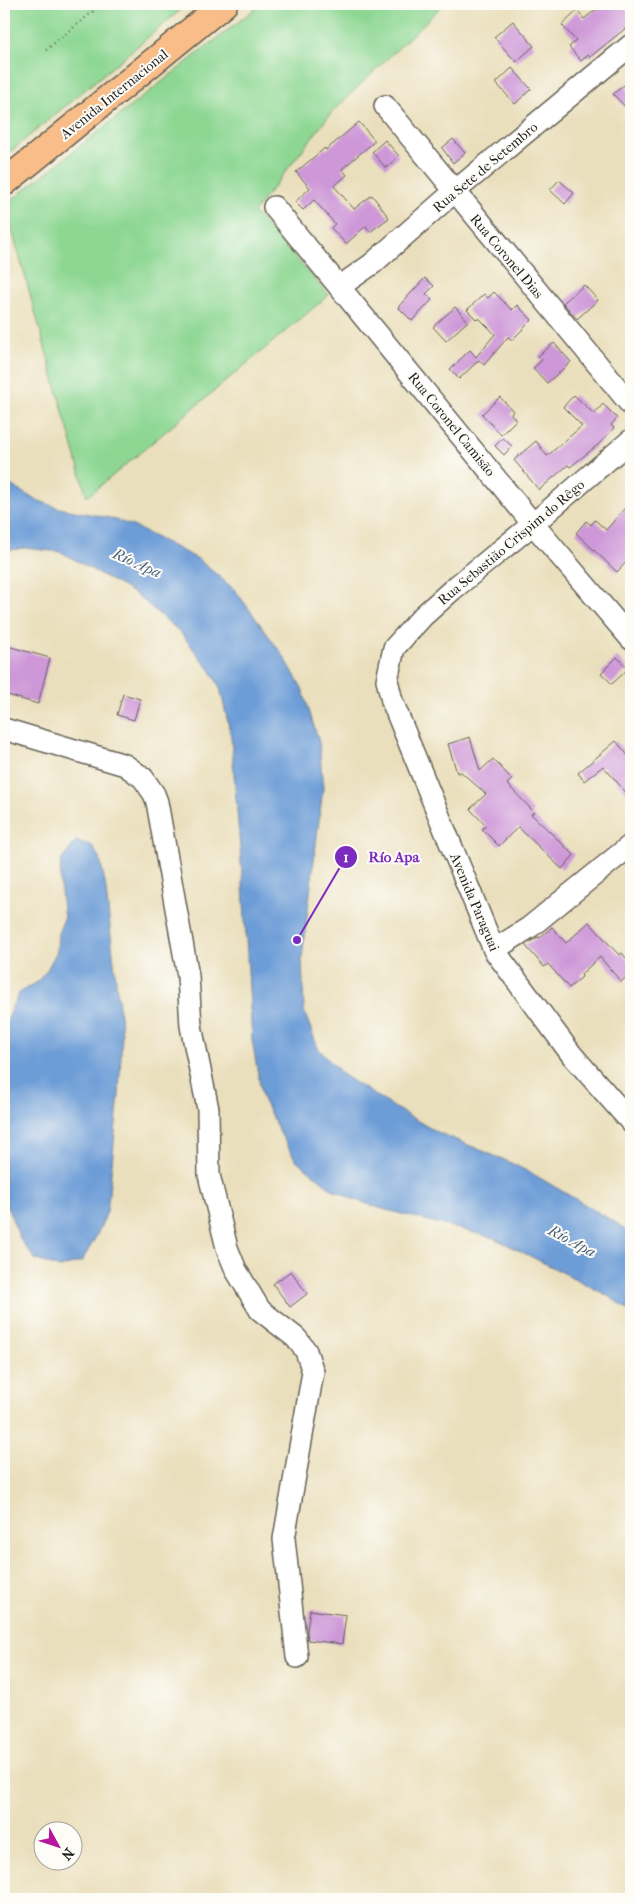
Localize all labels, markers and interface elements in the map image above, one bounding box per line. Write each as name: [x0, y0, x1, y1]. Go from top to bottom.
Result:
street label: Avenida Internacional: [56, 46, 172, 144]
street label: Rua Sete de Setembro: [429, 118, 541, 216]
street label: Rua Coronel Dias: [466, 211, 547, 302]
street label: Rua Coronel Camisão: [404, 369, 499, 480]
street label: Rua Sebastião Crispim do Rêgo: [435, 476, 588, 609]
water label: Río Apa: [109, 544, 164, 582]
callout: Río Apa: [333, 842, 429, 872]
text: 1: [343, 848, 349, 866]
text: Río Apa: [369, 848, 420, 866]
street label: Avenida Paraguai: [446, 850, 503, 954]
water label: Río Apa: [544, 1221, 599, 1261]
north arrow: [32, 1820, 82, 1870]
text: N: [57, 1845, 78, 1864]

